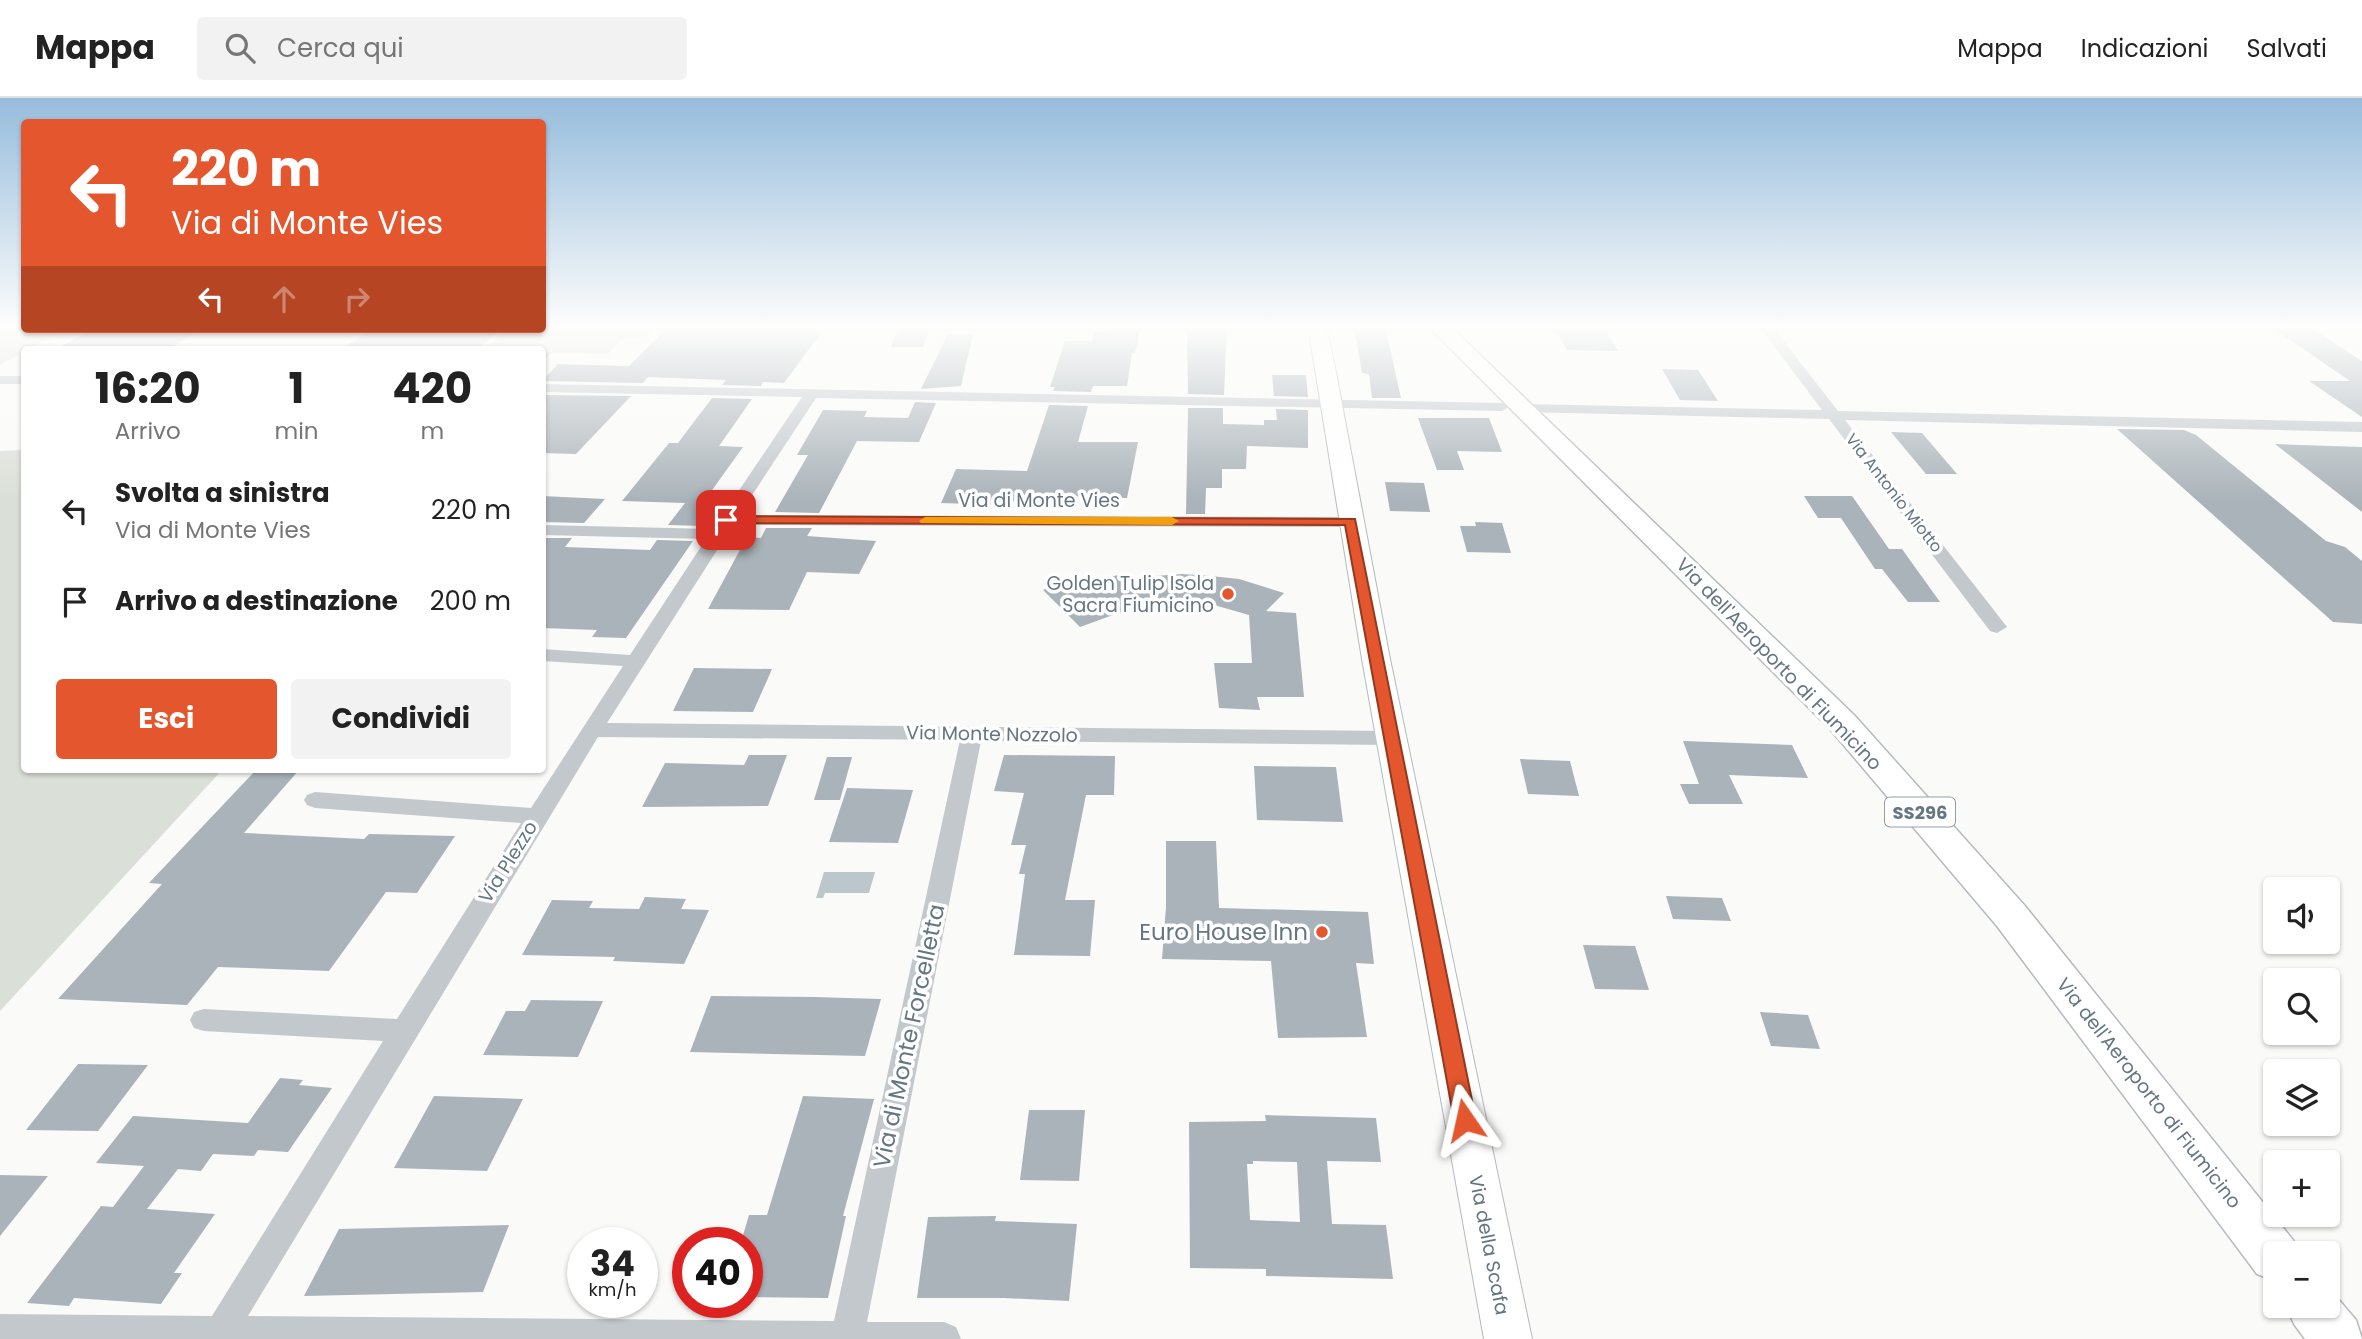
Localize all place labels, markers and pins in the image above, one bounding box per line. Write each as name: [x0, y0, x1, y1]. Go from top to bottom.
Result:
pin: [696, 490, 756, 550]
place label: Golden Tulip Isola Sacra Fiumicino: [1047, 570, 1214, 619]
marker: Golden Tulip Isola Sacra Fiumicino: [1220, 586, 1236, 602]
place label: Euro House Inn: [1139, 916, 1308, 948]
marker: Euro House Inn: [1314, 924, 1330, 940]

